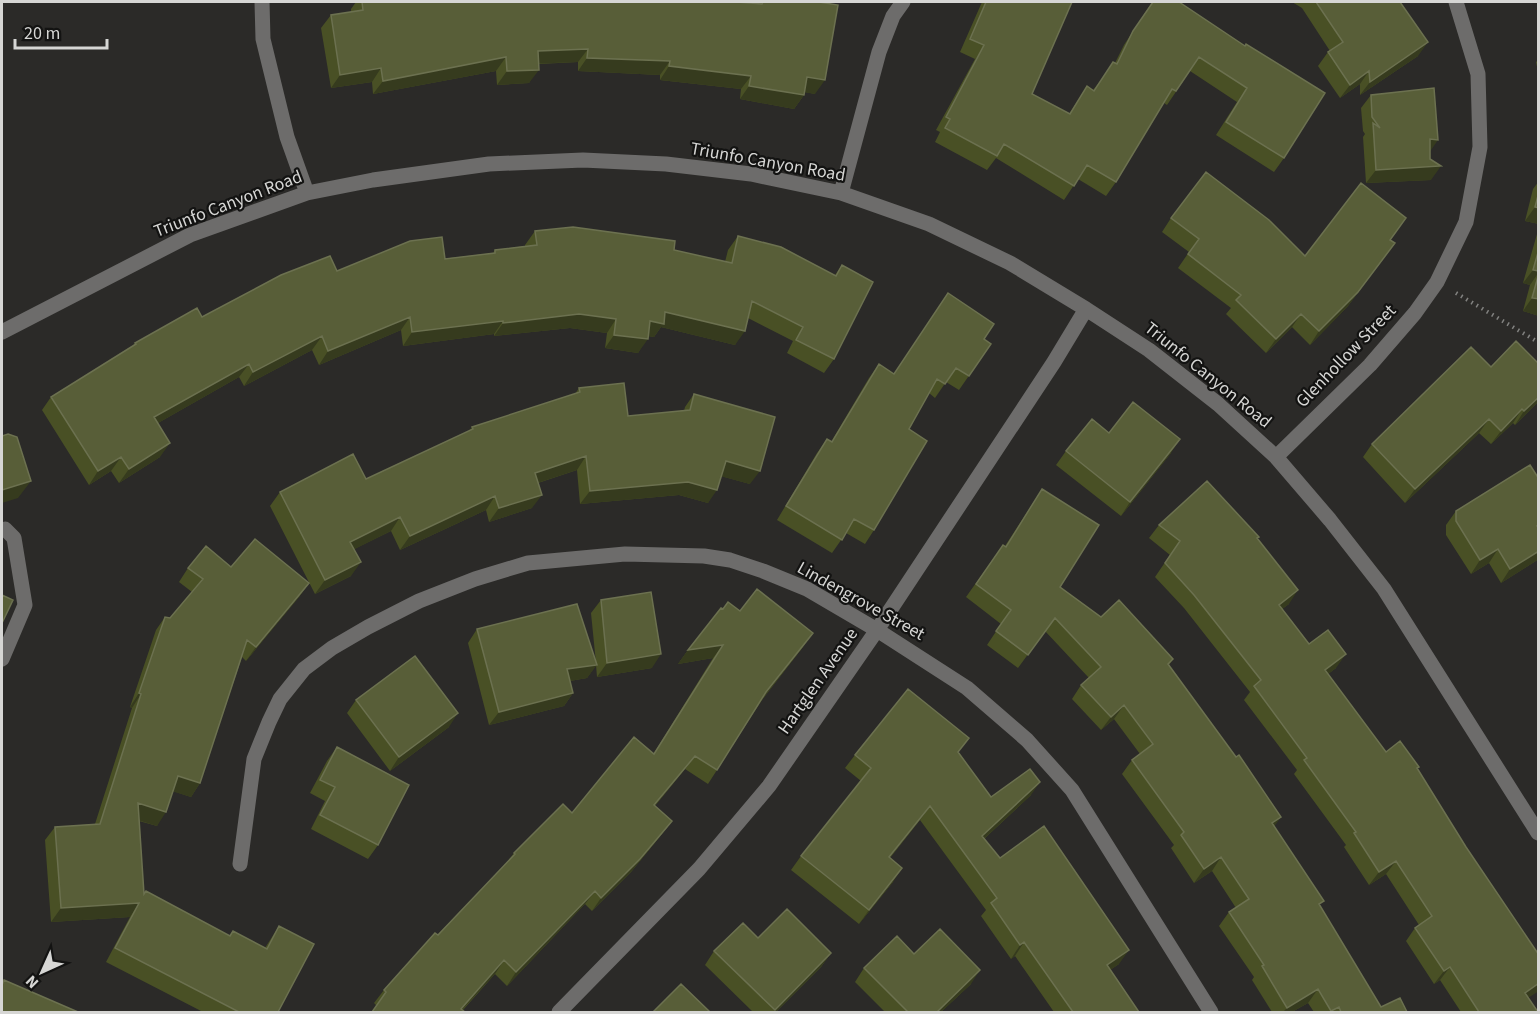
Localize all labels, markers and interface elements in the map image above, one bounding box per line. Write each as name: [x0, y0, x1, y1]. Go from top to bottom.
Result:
scale bar: [15, 12, 106, 50]
text: 20 m: [24, 21, 60, 46]
street label: Triunfo Canyon Road: [689, 136, 847, 188]
street label: Triunfo Canyon Road: [150, 164, 306, 244]
street label: Glenhollow Street: [1290, 299, 1402, 413]
street label: Triunfo Canyon Road: [1139, 316, 1277, 434]
street label: Lindengrove Street: [793, 556, 929, 646]
street label: Hartglen Avenue: [772, 623, 864, 739]
north arrow: [12, 942, 72, 1002]
text: N: [21, 970, 44, 993]

